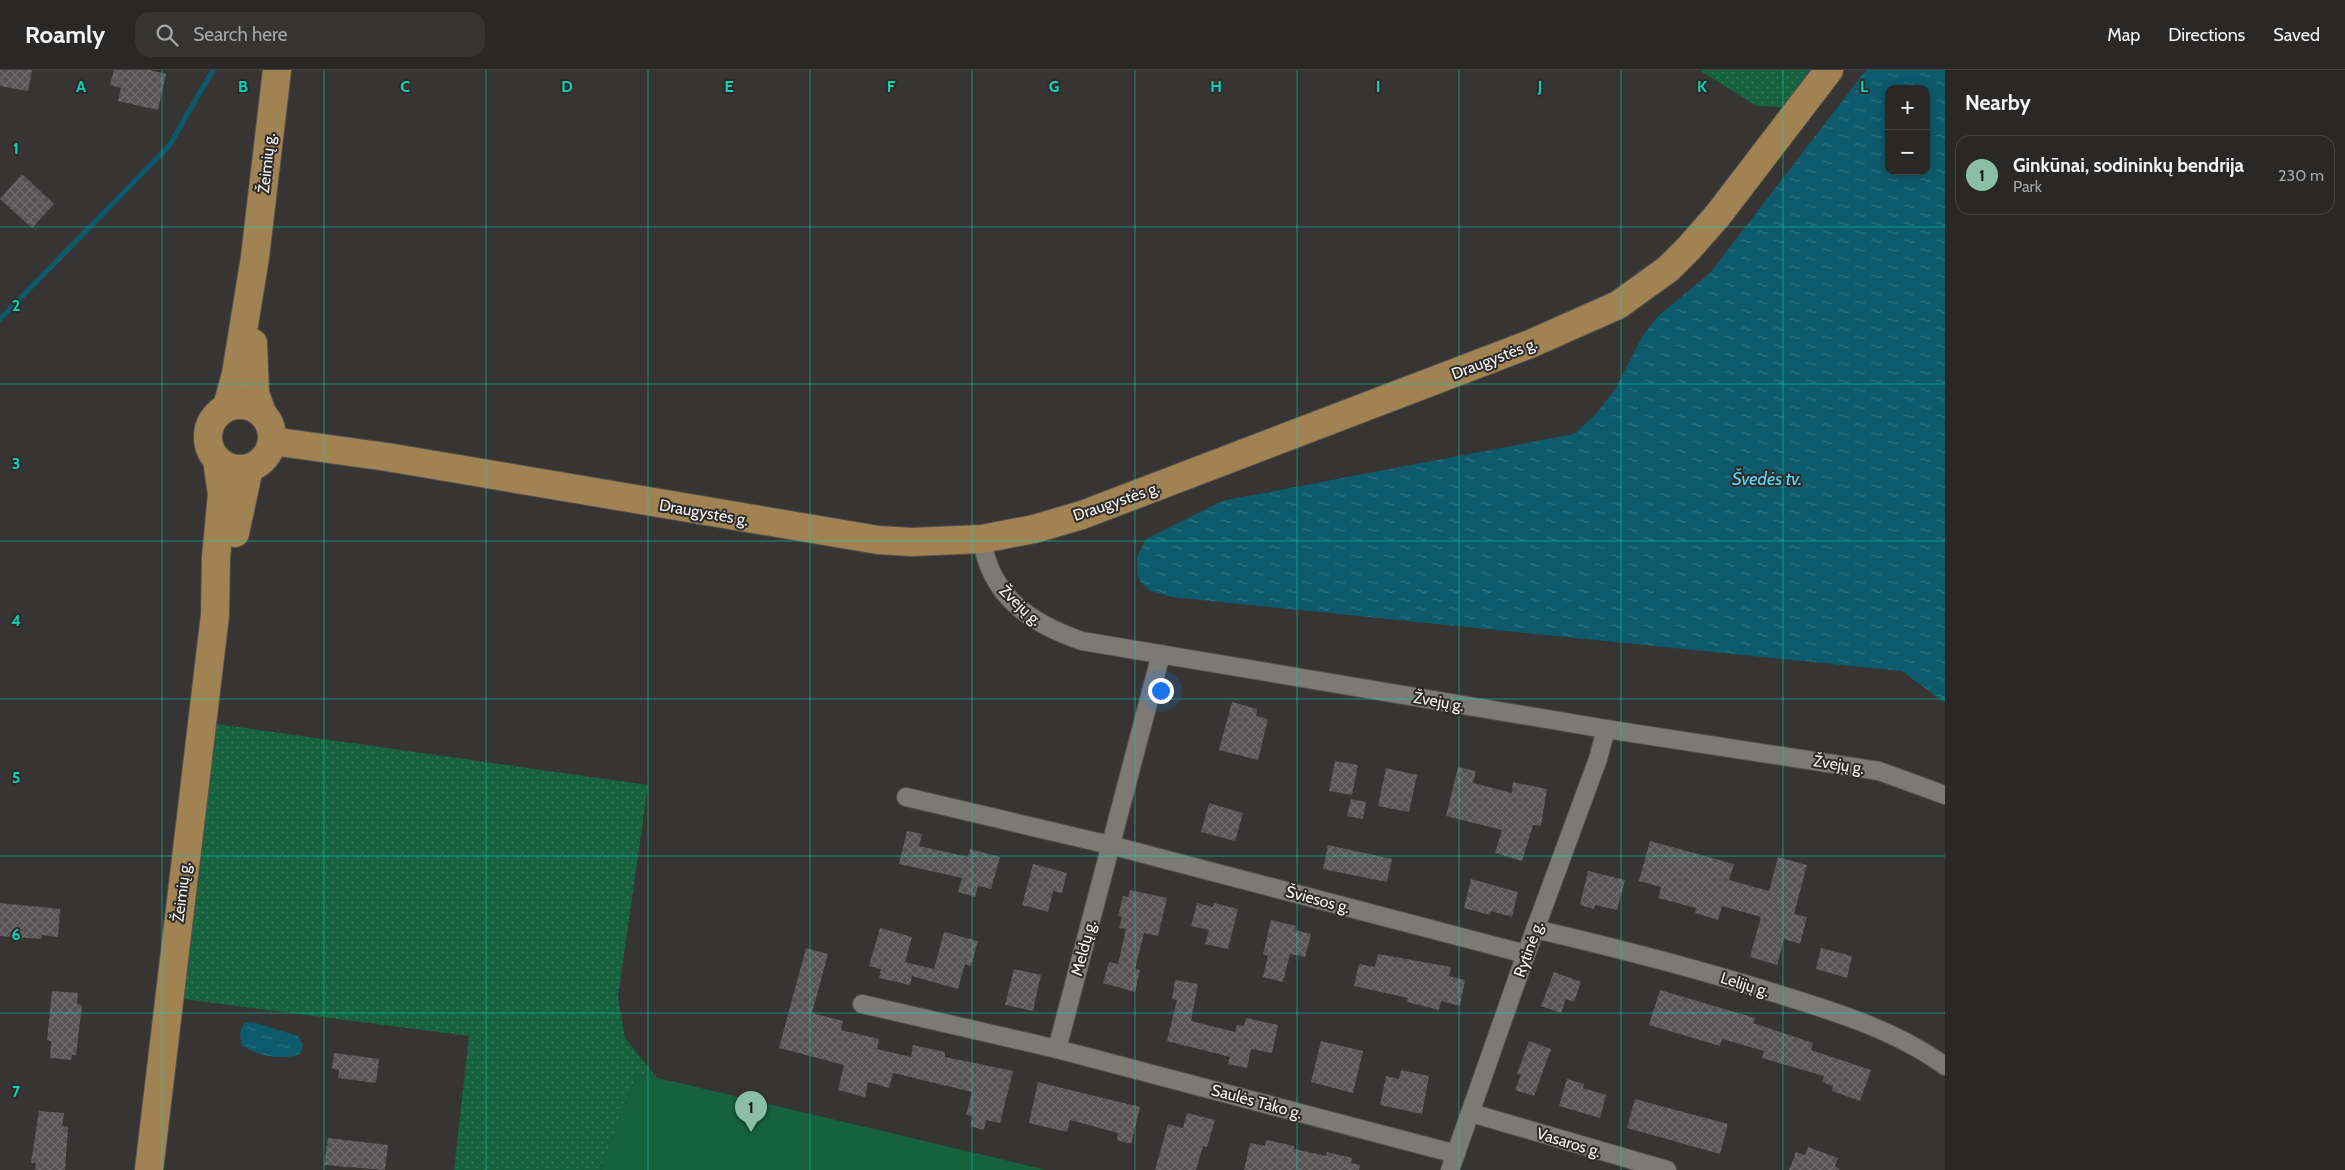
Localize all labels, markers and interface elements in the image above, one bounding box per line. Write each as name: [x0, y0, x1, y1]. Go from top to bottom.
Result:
search box: [135, 12, 485, 57]
text: Roamly: [25, 20, 105, 49]
icon: search: [153, 21, 181, 49]
text: Search here: [193, 23, 288, 46]
text: Map: [2107, 24, 2140, 46]
text: Directions: [2168, 24, 2245, 46]
text: Saved: [2273, 24, 2320, 46]
text: A: [76, 77, 86, 96]
text: B: [238, 77, 248, 96]
text: C: [400, 77, 410, 96]
text: D: [561, 77, 573, 96]
text: E: [724, 77, 734, 96]
text: F: [887, 77, 896, 96]
text: G: [1049, 77, 1059, 96]
text: H: [1210, 77, 1222, 96]
text: I: [1376, 77, 1380, 96]
text: J: [1537, 77, 1542, 96]
text: K: [1697, 77, 1707, 96]
text: L: [1860, 77, 1868, 96]
map controls: [1885, 85, 1930, 175]
button: +: [1885, 85, 1930, 130]
text: Nearby: [1965, 90, 2031, 115]
button: −: [1885, 130, 1930, 175]
street label: Žeimių g.: [254, 132, 279, 194]
text: 1: [13, 139, 19, 158]
text: Ginkūnai, sodininkų bendrija: [2013, 154, 2244, 177]
text: 1: [1979, 166, 1985, 185]
text: 230 m: [2278, 166, 2324, 185]
text: Park: [2013, 177, 2042, 196]
text: 2: [12, 296, 20, 315]
street label: Draugystės g.: [1449, 333, 1540, 384]
text: 3: [12, 454, 20, 473]
water label: Švedės tv.: [1732, 467, 1802, 490]
street label: Draugystės g.: [1070, 478, 1162, 525]
street label: Draugystės g.: [658, 495, 750, 530]
street label: Žvejų g.: [995, 581, 1046, 630]
text: 4: [11, 611, 21, 630]
your location: [1148, 678, 1174, 704]
street label: Žvejų g.: [1412, 688, 1466, 715]
street label: Žvejų g.: [1812, 751, 1866, 778]
text: 5: [12, 768, 20, 787]
street label: Žeimių g.: [168, 861, 195, 923]
street label: Šviesos g.: [1284, 882, 1352, 917]
street label: Meldų g.: [1067, 918, 1100, 978]
street label: Rytinė g.: [1510, 918, 1547, 980]
text: 6: [12, 925, 21, 944]
street label: Lelijų g.: [1718, 968, 1771, 1001]
street label: Saulės Tako g.: [1209, 1080, 1304, 1123]
text: 7: [12, 1082, 21, 1101]
pin: 1: [735, 1091, 767, 1132]
street label: Vasaros g.: [1534, 1124, 1603, 1161]

